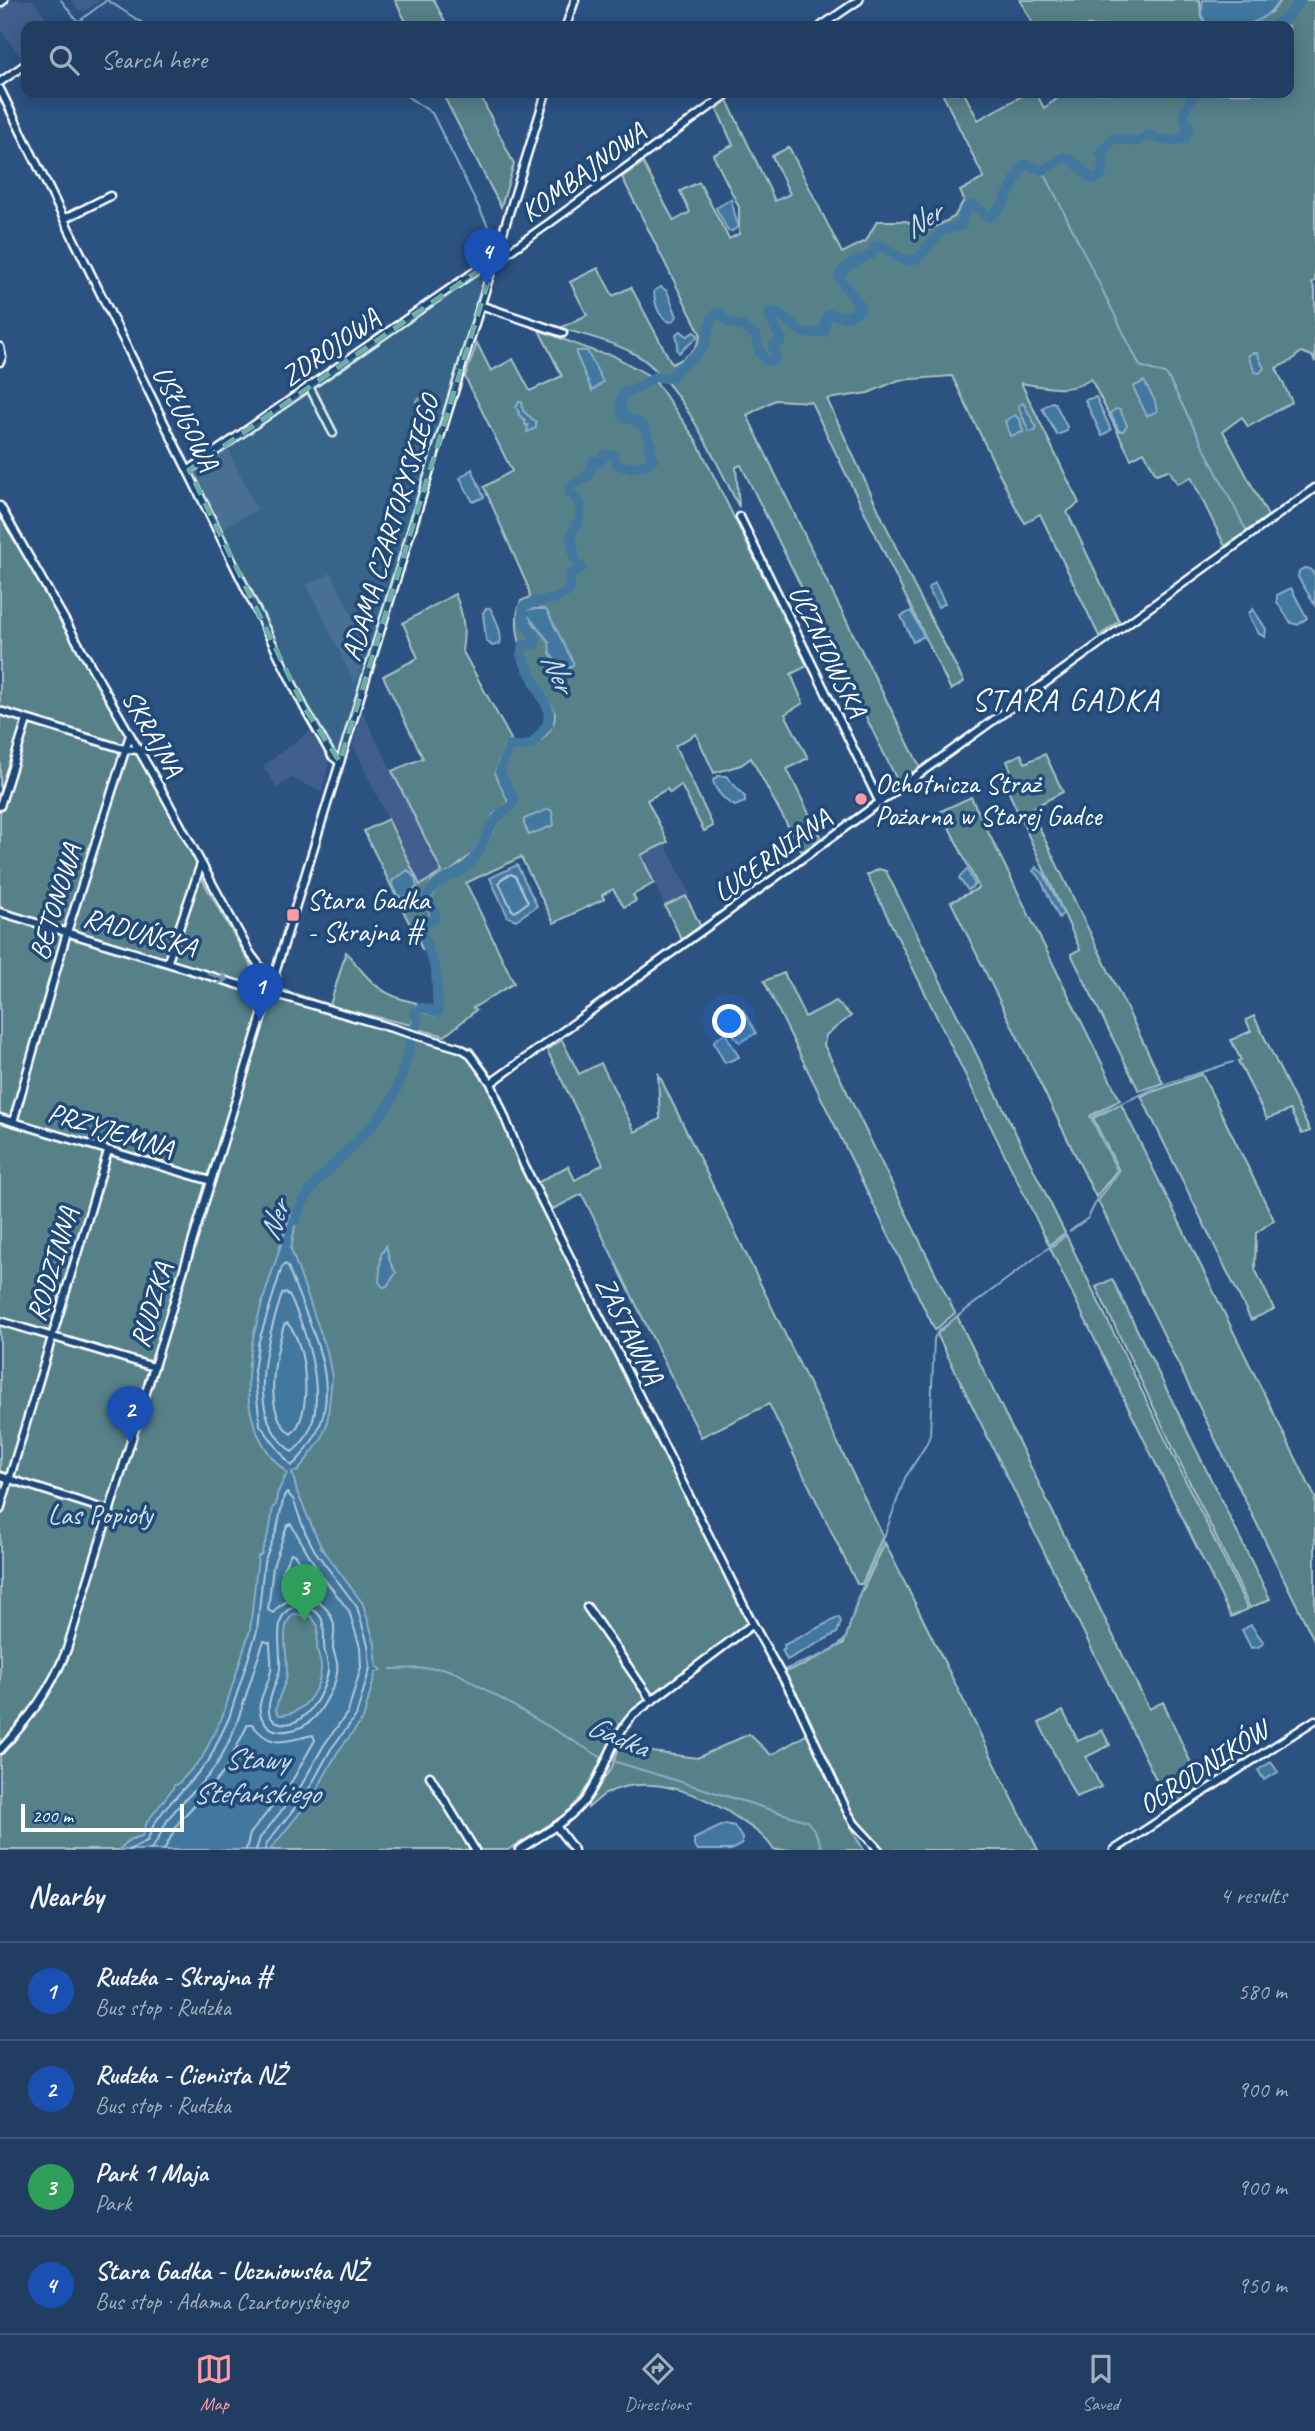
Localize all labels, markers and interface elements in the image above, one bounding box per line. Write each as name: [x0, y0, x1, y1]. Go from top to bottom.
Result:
search box: [21, 21, 1294, 98]
icon: search: [45, 41, 83, 79]
text: Search here: [101, 43, 207, 76]
street label: KOMBAJNOWA: [513, 114, 654, 229]
water label: Ner: [895, 191, 953, 247]
pin: 4: [464, 228, 510, 286]
street label: ZDROJOWA: [274, 300, 387, 394]
street label: USŁUGOWA: [145, 360, 228, 477]
street label: ADAMA CZARTORYSKIEGO: [333, 388, 448, 665]
street label: UCZNIOWSKA: [781, 579, 876, 724]
water label: Ner: [533, 647, 585, 702]
district label: STARA GADKA: [972, 679, 1160, 720]
street label: SKRAJNA: [114, 683, 192, 783]
place label: Ochotnicza Straż Pożarna w Starej Gadce: [875, 766, 1103, 833]
marker: Ochotnicza Straż Pożarna w Starej Gadce: [853, 791, 869, 807]
street label: LUCERNIANA: [706, 800, 839, 910]
street label: BETONOWA: [21, 838, 90, 964]
place label: Stara Gadka - Skrajna #: [307, 882, 431, 949]
street label: RADUŃSKA: [80, 899, 202, 965]
marker: Stara Gadka - Skrajna #: [285, 907, 301, 923]
pin: 1: [237, 963, 283, 1021]
one-way arrow: [207, 972, 229, 985]
your location: [712, 1004, 746, 1038]
street label: PRZYJEMNA: [44, 1094, 179, 1166]
water label: Ner: [250, 1192, 300, 1246]
street label: RODZINNA: [18, 1202, 86, 1325]
street label: RUDZKA: [122, 1258, 181, 1351]
street label: ZASTAWNA: [588, 1270, 672, 1391]
pin: 2: [107, 1386, 153, 1444]
park label: Las Popioły: [48, 1497, 155, 1532]
pin: 3: [281, 1564, 327, 1622]
water label: Gadka: [582, 1706, 657, 1767]
street label: OGRODNIKÓW: [1132, 1710, 1278, 1822]
water label: Stawy Stefańskiego: [193, 1740, 323, 1812]
scale bar: [21, 1801, 184, 1833]
text: 200 m: [32, 1804, 73, 1828]
text: Nearby: [28, 1877, 104, 1915]
text: 4 results: [1220, 1881, 1287, 1910]
text: Rudzka - Skrajna #: [95, 1960, 271, 1993]
text: 1: [46, 1977, 56, 2006]
text: 580 m: [1238, 1977, 1287, 2006]
text: Bus stop · Rudzka: [95, 1993, 231, 2022]
text: Rudzka - Cienista NŻ: [95, 2058, 287, 2091]
text: 2: [46, 2075, 56, 2104]
text: 900 m: [1238, 2075, 1287, 2104]
text: Bus stop · Rudzka: [95, 2091, 231, 2120]
text: Park 1 Maja: [95, 2156, 208, 2189]
text: 3: [46, 2173, 56, 2202]
text: 900 m: [1238, 2173, 1287, 2202]
text: Park: [95, 2189, 131, 2218]
text: Stara Gadka - Uczniowska NŻ: [95, 2254, 368, 2287]
text: 4: [46, 2271, 56, 2300]
text: 950 m: [1238, 2271, 1287, 2300]
text: Bus stop · Adama Czartoryskiego: [95, 2287, 348, 2316]
tab: Map: [195, 2350, 233, 2416]
tab: Directions: [624, 2350, 691, 2416]
tab: Saved: [1082, 2350, 1120, 2416]

